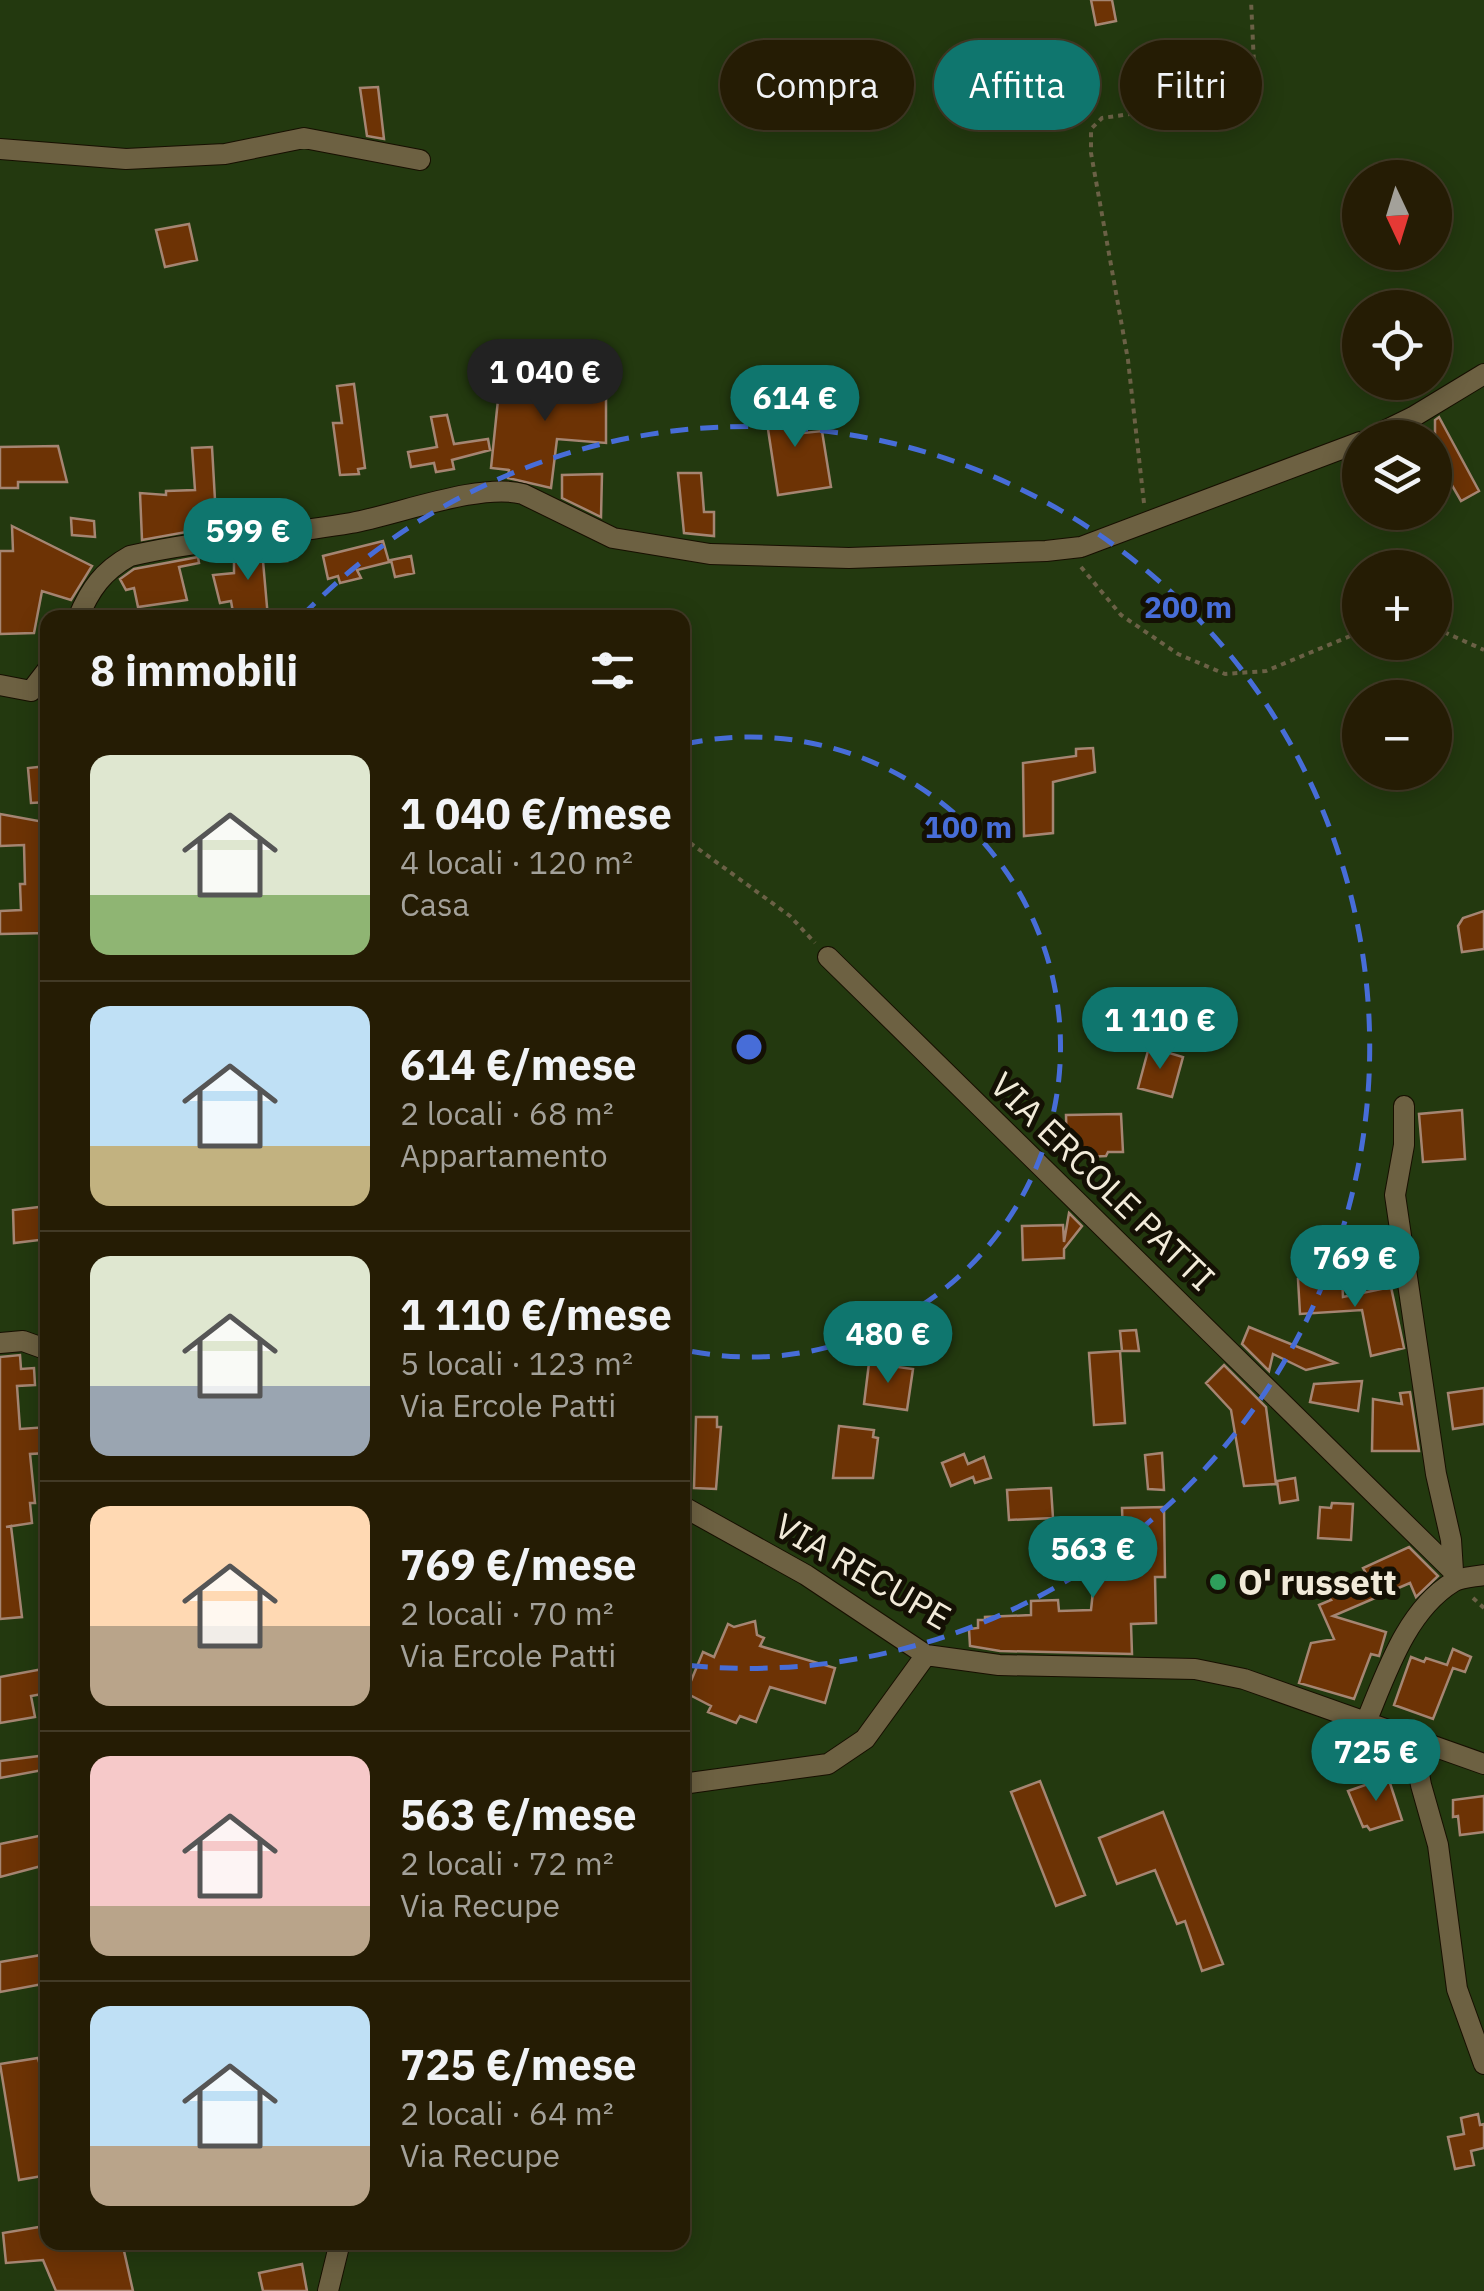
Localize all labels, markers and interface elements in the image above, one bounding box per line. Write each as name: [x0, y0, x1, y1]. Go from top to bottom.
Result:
chip: Compra: [720, 40, 914, 130]
chip: Affitta: [934, 40, 1100, 130]
chip: Filtri: [1120, 40, 1262, 130]
north arrow: [1342, 160, 1452, 270]
map controls: [1342, 160, 1452, 790]
button: locate: [1342, 290, 1452, 400]
pin: 1 040 €: [453, 339, 637, 424]
text: 1 040 €: [489, 350, 601, 392]
pin: 614 €: [725, 365, 865, 450]
text: 614 €: [752, 376, 838, 418]
button: layers: [1342, 420, 1452, 530]
pin: 599 €: [178, 498, 318, 583]
text: 599 €: [205, 509, 291, 551]
button: +: [1342, 550, 1452, 660]
text: 200 m: [1144, 587, 1232, 626]
text: 8 immobili: [90, 643, 298, 698]
icon: filters: [585, 643, 640, 698]
button: −: [1342, 680, 1452, 790]
text: 1 040 €/mese: [400, 786, 672, 841]
icon: home: [170, 795, 290, 915]
text: 100 m: [924, 807, 1012, 846]
text: 4 locali · 120 m²: [400, 841, 633, 883]
text: Casa: [400, 883, 470, 925]
pin: 1 110 €: [1068, 987, 1252, 1072]
text: 1 110 €: [1104, 998, 1216, 1040]
centre of rings: [731, 1029, 767, 1065]
text: 614 €/mese: [400, 1037, 637, 1092]
icon: home: [170, 1046, 290, 1166]
street label: VIA ERCOLE PATTI: [981, 1062, 1225, 1300]
text: 2 locali · 68 m²: [400, 1092, 614, 1134]
text: Appartamento: [400, 1134, 608, 1176]
pin: 769 €: [1285, 1225, 1425, 1310]
text: 769 €: [1312, 1236, 1398, 1278]
text: 1 110 €/mese: [400, 1287, 672, 1342]
icon: home: [170, 1296, 290, 1416]
pin: 480 €: [818, 1301, 958, 1386]
text: 480 €: [845, 1312, 931, 1354]
text: 5 locali · 123 m²: [400, 1342, 633, 1384]
text: Via Ercole Patti: [400, 1384, 616, 1426]
street label: VIA RECUPE: [767, 1502, 959, 1640]
pin: 563 €: [1023, 1516, 1163, 1601]
text: 563 €: [1050, 1527, 1136, 1569]
text: 769 €/mese: [400, 1537, 637, 1592]
icon: home: [170, 1546, 290, 1666]
place label: O' russett: [1238, 1559, 1397, 1605]
marker: O' russett: [1207, 1571, 1229, 1593]
text: 2 locali · 70 m²: [400, 1592, 614, 1634]
text: Via Ercole Patti: [400, 1634, 616, 1676]
pin: 725 €: [1306, 1719, 1446, 1804]
text: 725 €: [1333, 1730, 1419, 1772]
text: 563 €/mese: [400, 1787, 637, 1842]
icon: home: [170, 1796, 290, 1916]
text: 2 locali · 72 m²: [400, 1842, 614, 1884]
text: Via Recupe: [400, 1884, 560, 1926]
text: 725 €/mese: [400, 2037, 637, 2092]
icon: home: [170, 2046, 290, 2166]
text: 2 locali · 64 m²: [400, 2092, 614, 2134]
text: Via Recupe: [400, 2134, 560, 2176]

